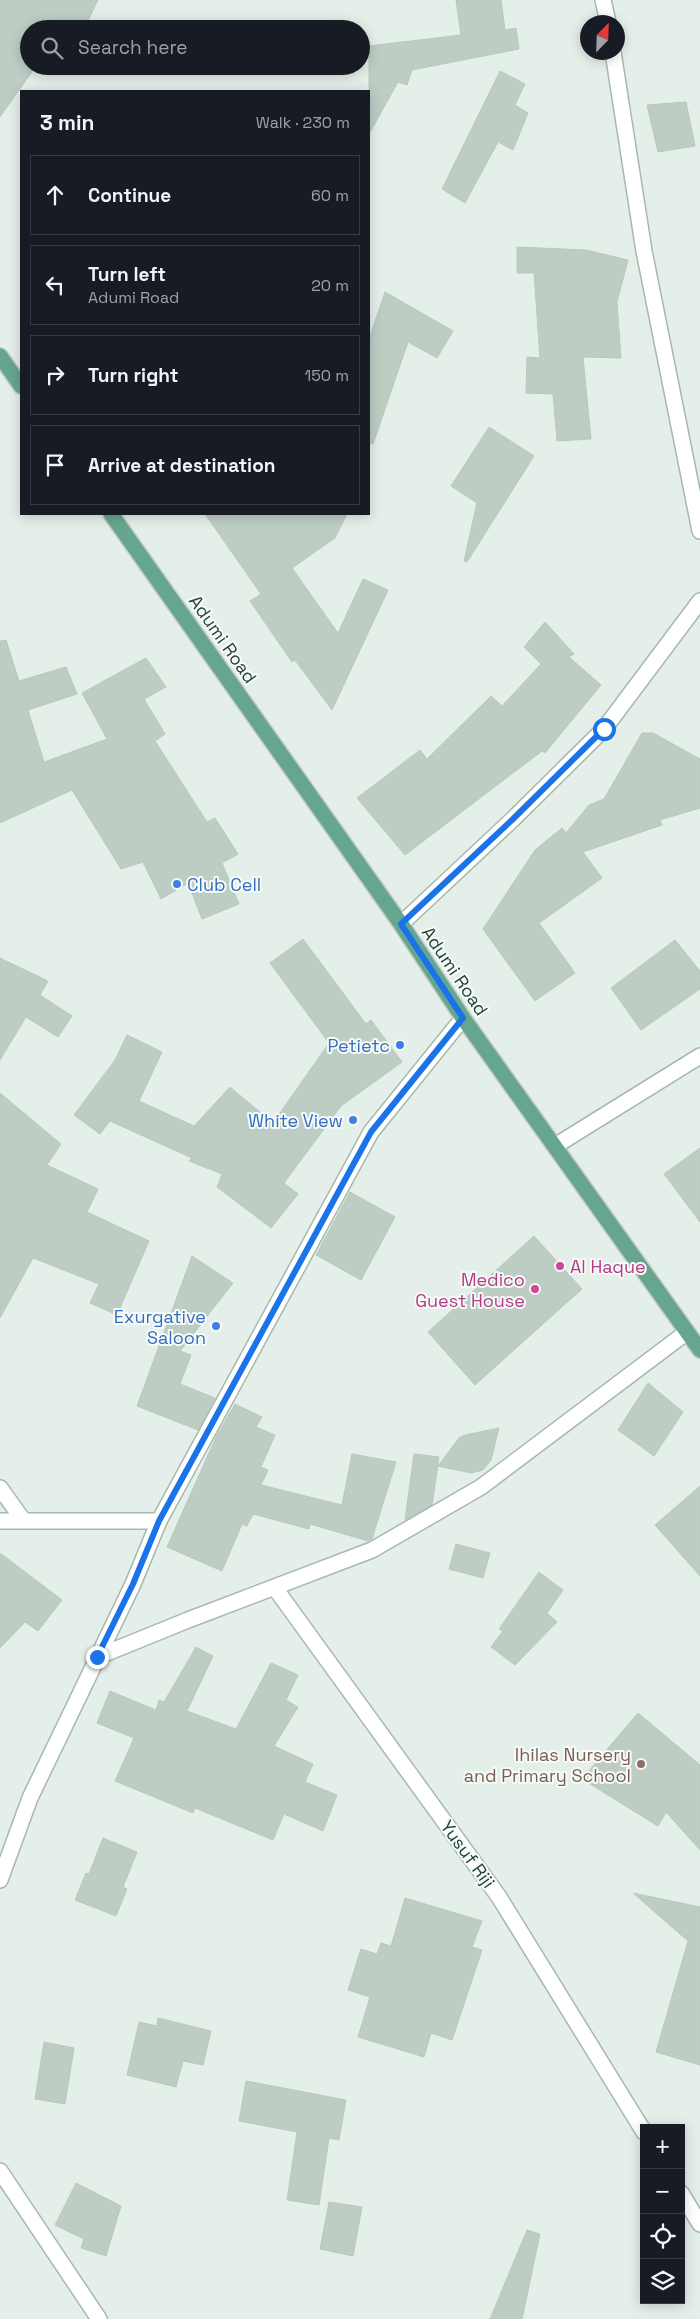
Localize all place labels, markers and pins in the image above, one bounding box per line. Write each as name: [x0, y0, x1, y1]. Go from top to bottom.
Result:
place label: Club Cell: [187, 873, 261, 896]
marker: Club Cell: [171, 878, 183, 890]
place label: Petietc: [327, 1034, 390, 1057]
marker: Petietc: [394, 1039, 406, 1051]
place label: White View: [248, 1109, 343, 1132]
marker: White View: [347, 1114, 359, 1126]
place label: Al Haque: [570, 1255, 646, 1278]
marker: Al Haque: [554, 1260, 566, 1272]
place label: Medico Guest House: [415, 1268, 525, 1312]
marker: Medico Guest House: [529, 1283, 541, 1295]
place label: Exurgative Saloon: [114, 1305, 206, 1349]
marker: Exurgative Saloon: [210, 1320, 222, 1332]
place label: Ihilas Nursery and Primary School: [464, 1743, 631, 1787]
marker: Ihilas Nursery and Primary School: [635, 1758, 647, 1770]

